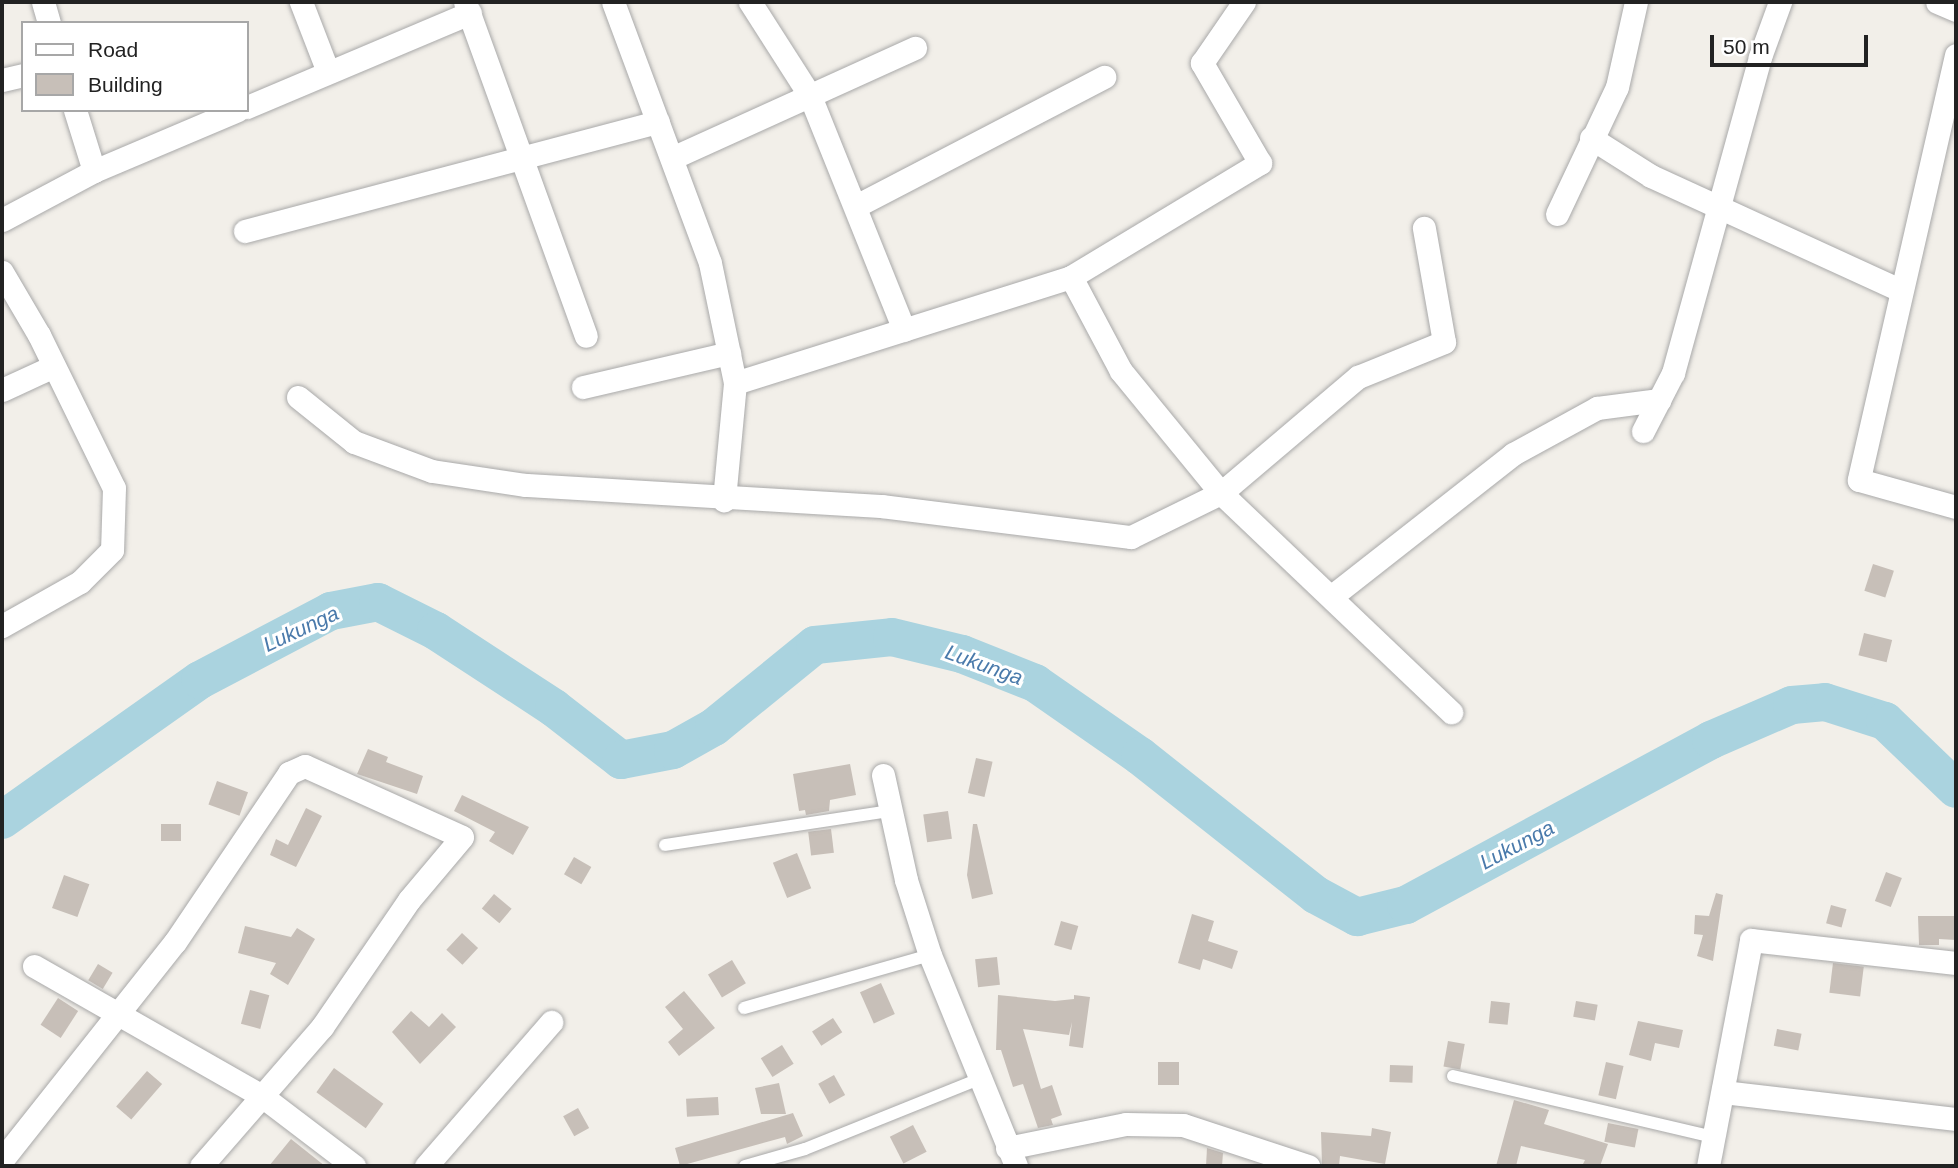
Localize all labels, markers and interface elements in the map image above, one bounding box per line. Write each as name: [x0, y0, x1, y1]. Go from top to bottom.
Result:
legend: [21, 21, 248, 112]
scale bar: [1713, 21, 1870, 65]
text: 50 m: [1723, 35, 1770, 58]
text: Road: [88, 38, 138, 61]
text: Building: [88, 73, 163, 96]
water label: Lukunga: [259, 601, 343, 657]
water label: Lukunga: [942, 639, 1026, 691]
water label: Lukunga: [1476, 815, 1558, 875]

